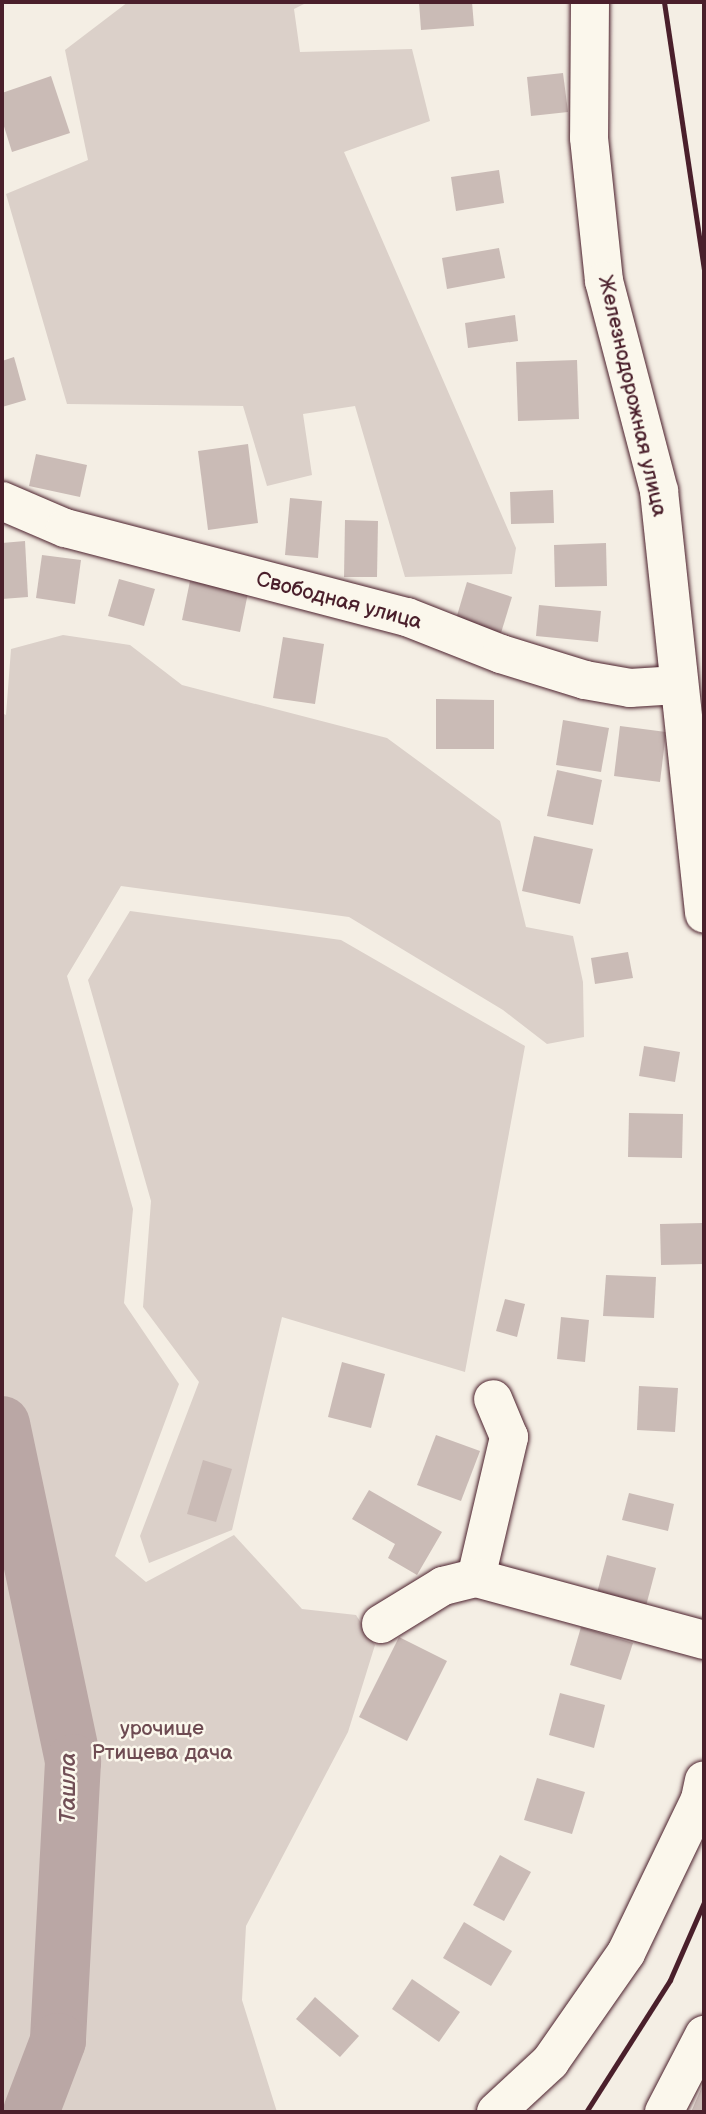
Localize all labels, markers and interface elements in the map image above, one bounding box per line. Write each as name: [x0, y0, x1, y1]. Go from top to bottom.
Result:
street label: Железнодорожная улица: [592, 273, 672, 519]
street label: Свободная улица: [253, 567, 425, 635]
park label: урочище Ртищева дача: [91, 1716, 233, 1766]
water label: Ташла: [54, 1752, 82, 1824]

